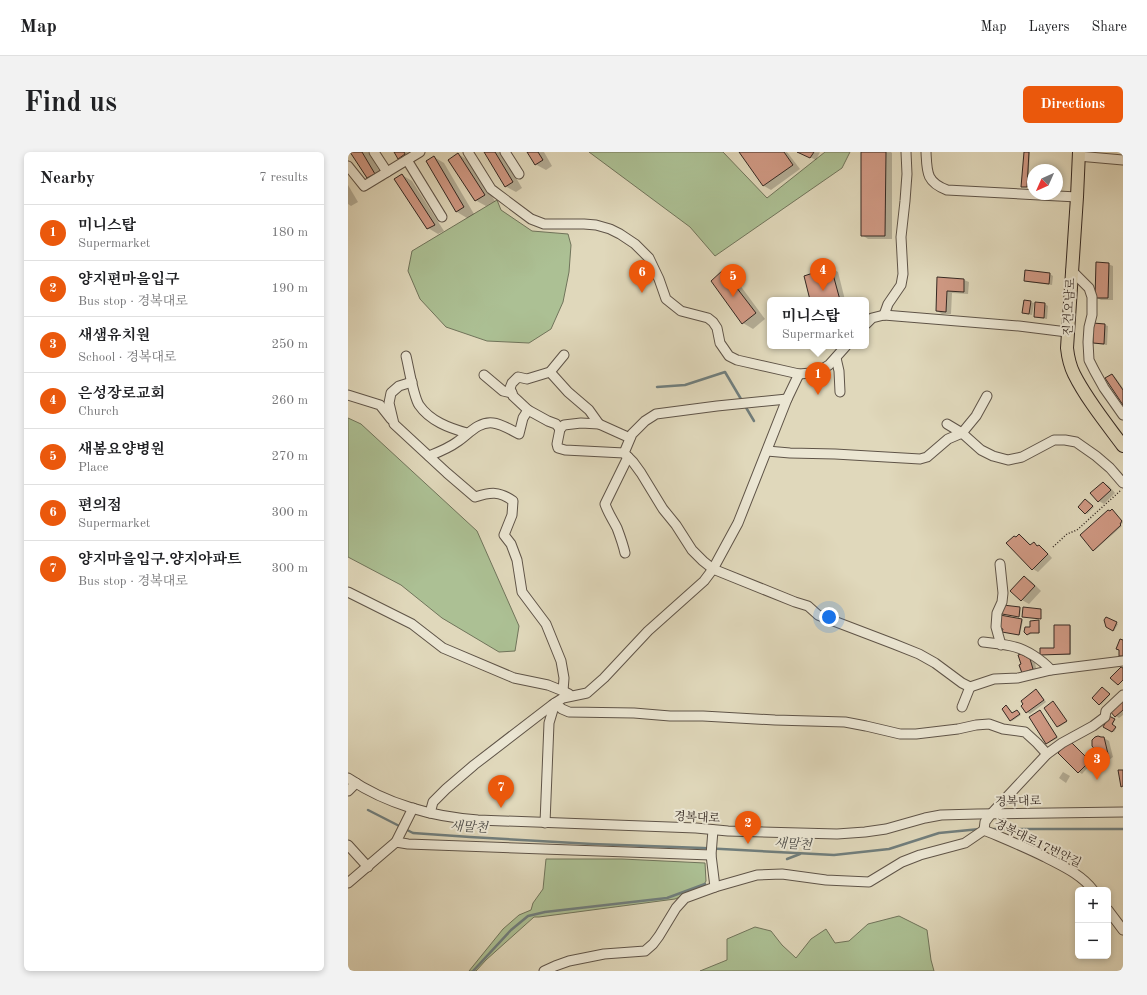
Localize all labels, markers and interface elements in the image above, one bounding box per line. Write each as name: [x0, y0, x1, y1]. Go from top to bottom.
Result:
text: Map: [20, 18, 57, 37]
text: Map: [981, 20, 1007, 34]
text: Layers: [1029, 20, 1070, 34]
text: Share: [1092, 20, 1127, 34]
button: Directions: [1023, 86, 1123, 123]
text: Find us: [24, 90, 117, 118]
north arrow: [1027, 164, 1063, 200]
text: Nearby: [40, 170, 95, 187]
text: 7 results: [259, 171, 308, 184]
text: 미니스탑: [78, 219, 136, 234]
text: 1: [49, 226, 57, 239]
text: 180 m: [271, 226, 308, 239]
text: Supermarket: [78, 237, 150, 250]
pin: 4: [810, 258, 836, 291]
pin: 6: [629, 260, 655, 293]
pin: 5: [720, 264, 746, 297]
text: 양지편마을입구: [78, 273, 179, 288]
street label: 진건오남로: [1061, 277, 1078, 336]
text: 2: [49, 282, 57, 295]
text: 190 m: [271, 282, 308, 295]
text: Bus stop · 경복대로: [78, 295, 188, 308]
popup: [767, 297, 869, 349]
text: 미니스탑: [782, 310, 840, 325]
text: Supermarket: [782, 328, 854, 341]
text: 새샘유치원: [78, 329, 150, 344]
text: 3: [49, 338, 57, 351]
text: 250 m: [271, 338, 308, 351]
text: School · 경복대로: [78, 351, 176, 364]
pin: 1: [805, 362, 831, 395]
text: 은성장로교회: [78, 387, 165, 402]
text: 4: [49, 394, 57, 407]
text: 260 m: [271, 394, 308, 407]
text: Church: [78, 405, 119, 418]
text: 새봄요양병원: [78, 443, 165, 458]
text: 5: [49, 450, 57, 463]
text: 270 m: [271, 450, 308, 463]
text: Place: [78, 461, 108, 474]
text: 편의점: [78, 499, 121, 514]
text: 6: [49, 506, 57, 519]
text: 300 m: [271, 506, 308, 519]
text: Supermarket: [78, 517, 150, 530]
text: 양지마을입구.양지아파트: [78, 553, 242, 568]
text: 7: [49, 562, 57, 575]
text: 300 m: [271, 562, 308, 575]
text: Bus stop · 경복대로: [78, 575, 188, 588]
your location: [819, 607, 839, 627]
pin: 3: [1084, 747, 1110, 780]
pin: 7: [488, 775, 514, 808]
street label: 경복대로: [995, 794, 1042, 808]
street label: 경복대로: [673, 809, 721, 825]
pin: 2: [735, 811, 761, 844]
street label: 경복대로17번안길: [992, 816, 1084, 870]
water label: 새말천: [450, 818, 490, 835]
water label: 새말천: [774, 835, 814, 852]
map controls: [1075, 887, 1111, 959]
button: +: [1075, 887, 1111, 923]
button: −: [1075, 923, 1111, 959]

